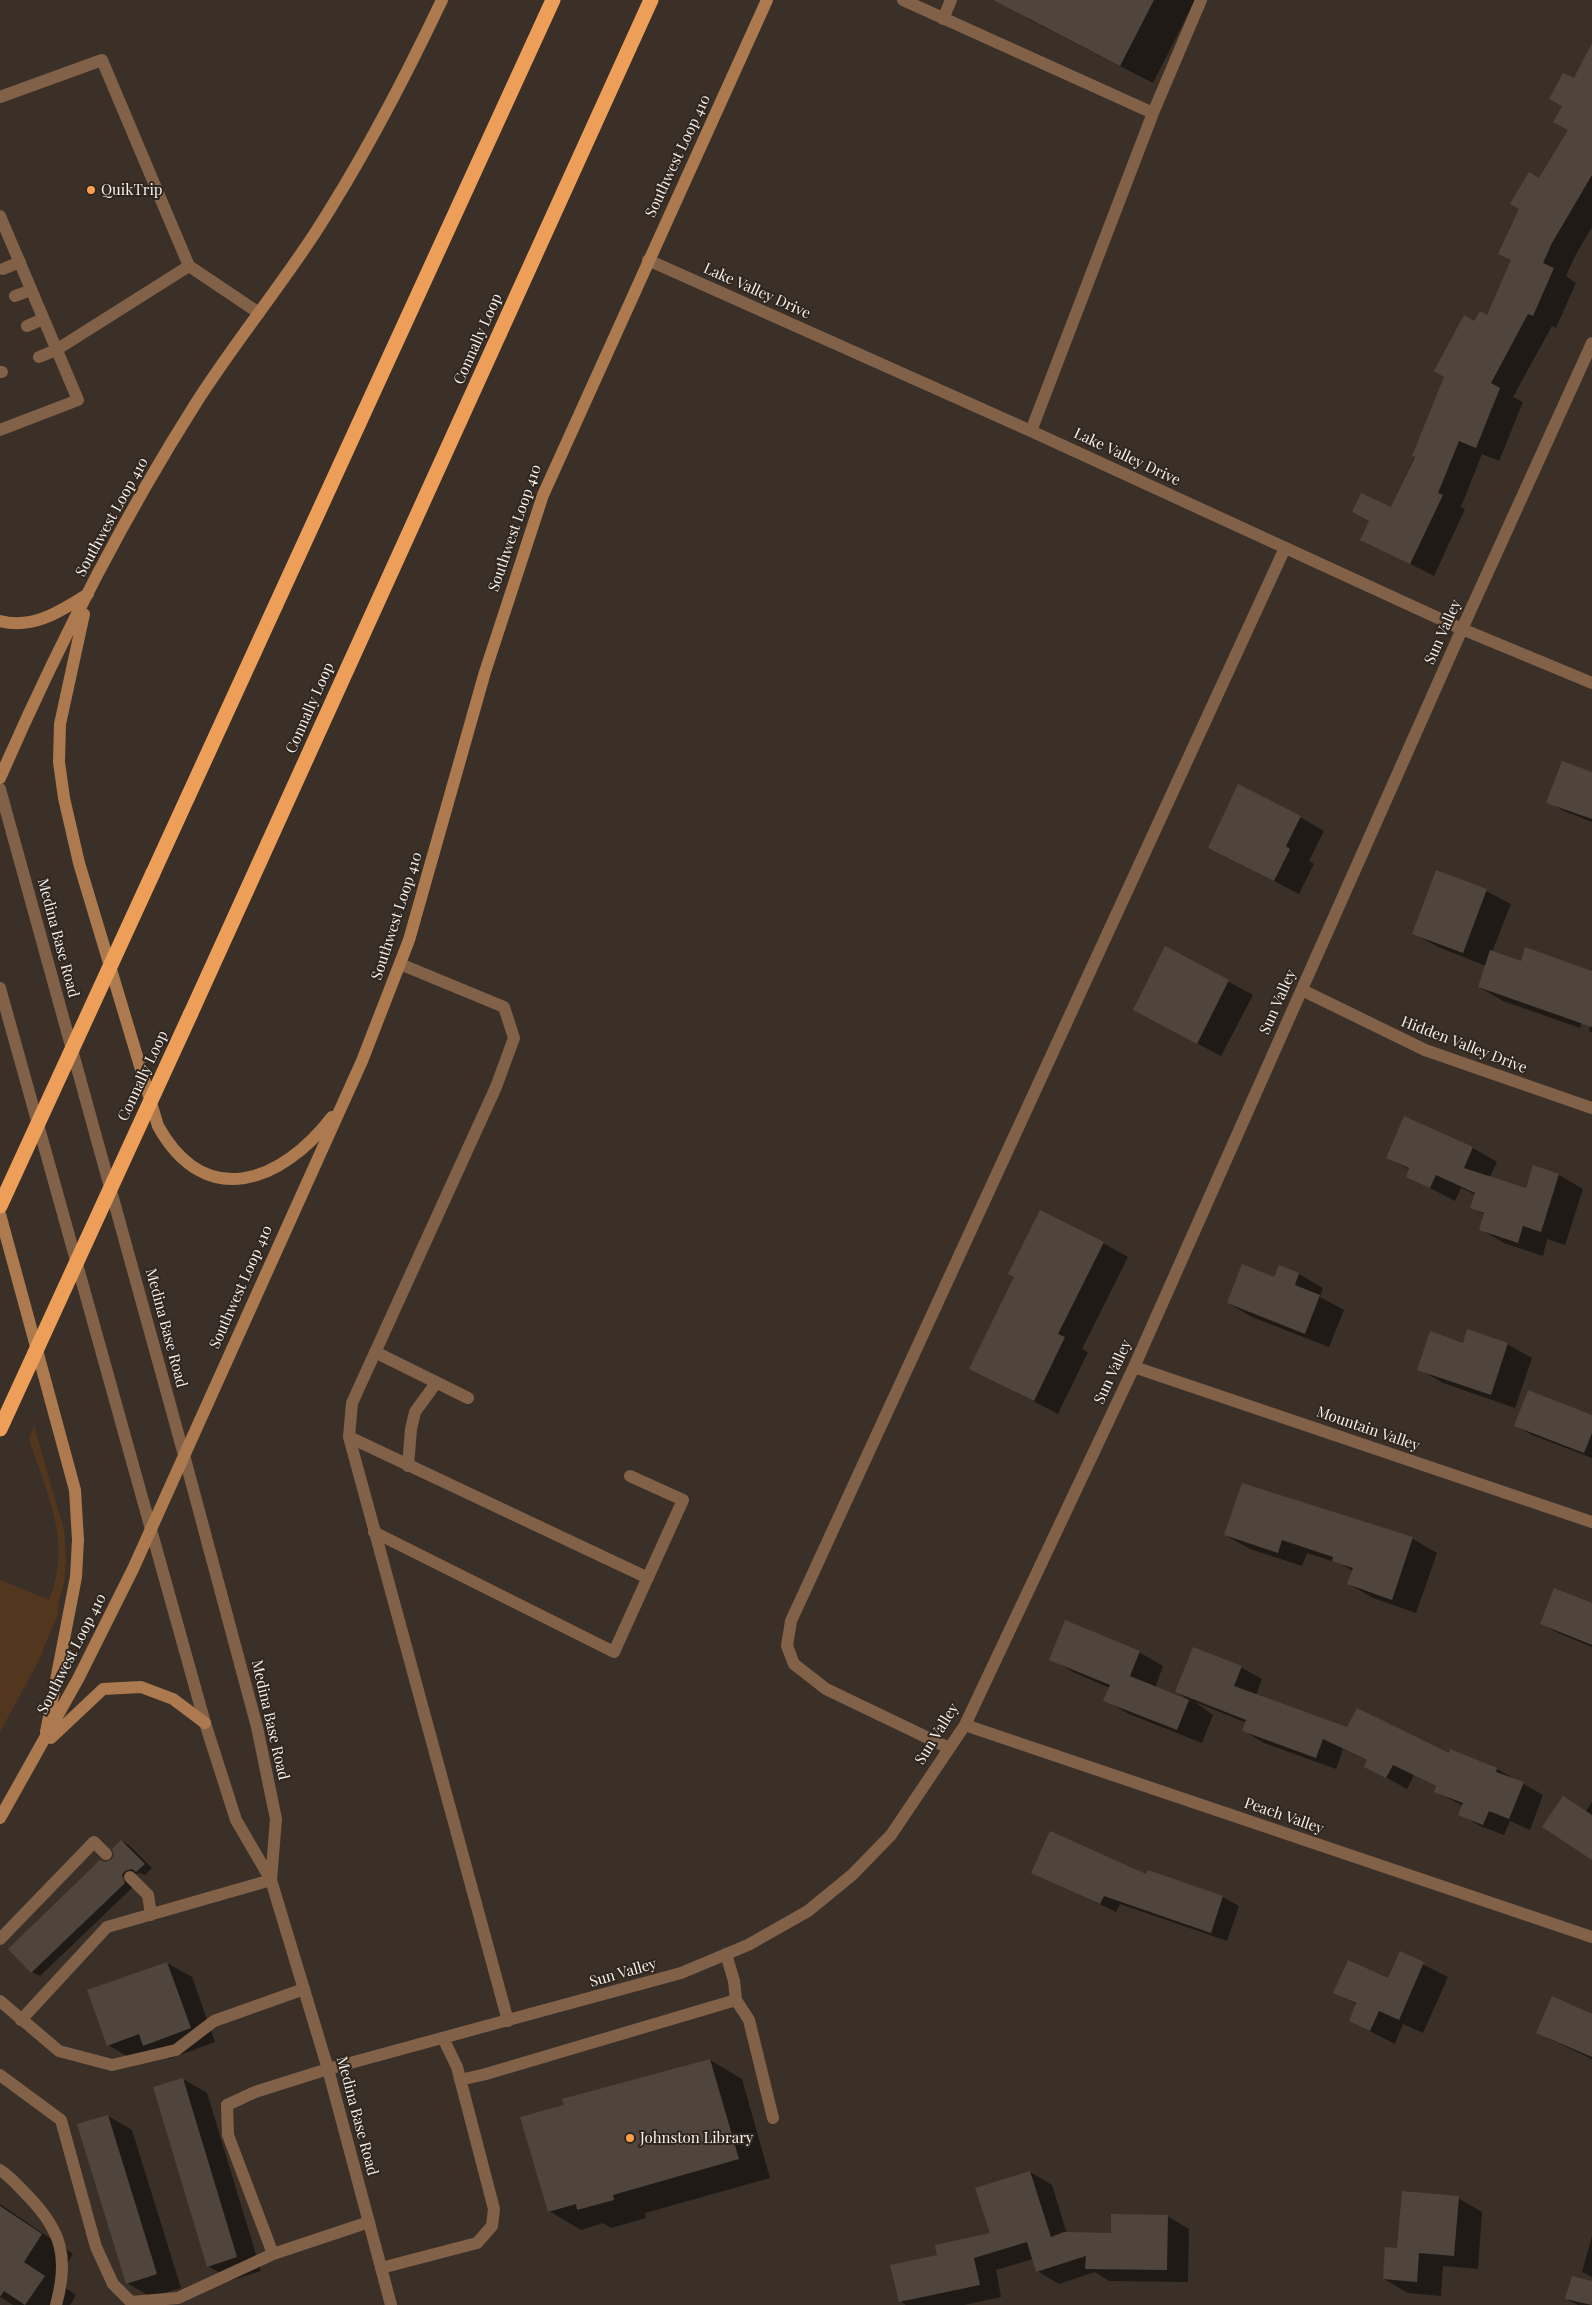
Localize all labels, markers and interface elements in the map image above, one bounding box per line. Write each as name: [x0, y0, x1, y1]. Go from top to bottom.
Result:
street label: Southwest Loop 410: [642, 92, 714, 220]
place label: QuikTrip: [101, 181, 163, 199]
marker: QuikTrip: [85, 184, 97, 196]
street label: Lake Valley Drive: [701, 259, 813, 323]
street label: Connally Loop: [450, 291, 506, 387]
street label: Lake Valley Drive: [1071, 424, 1183, 490]
street label: Southwest Loop 410: [72, 454, 152, 580]
street label: Southwest Loop 410: [485, 462, 545, 594]
street label: Sun Valley: [1421, 597, 1465, 667]
street label: Connally Loop: [282, 660, 338, 756]
street label: Southwest Loop 410: [368, 850, 426, 982]
street label: Medina Base Road: [33, 876, 83, 1000]
street label: Sun Valley: [1256, 967, 1300, 1037]
street label: Hidden Valley Drive: [1399, 1013, 1529, 1077]
street label: Connally Loop: [114, 1028, 172, 1124]
street label: Southwest Loop 410: [206, 1222, 276, 1352]
street label: Medina Base Road: [141, 1266, 191, 1390]
street label: Sun Valley: [1090, 1337, 1136, 1407]
street label: Mountain Valley: [1314, 1403, 1422, 1455]
street label: Southwest Loop 410: [34, 1590, 110, 1718]
street label: Medina Base Road: [247, 1658, 293, 1782]
street label: Sun Valley: [911, 1700, 963, 1768]
street label: Peach Valley: [1242, 1794, 1326, 1838]
street label: Sun Valley: [587, 1955, 659, 1991]
street label: Medina Base Road: [332, 2054, 382, 2178]
place label: Johnston Library: [640, 2129, 753, 2147]
marker: Johnston Library: [624, 2132, 636, 2144]

